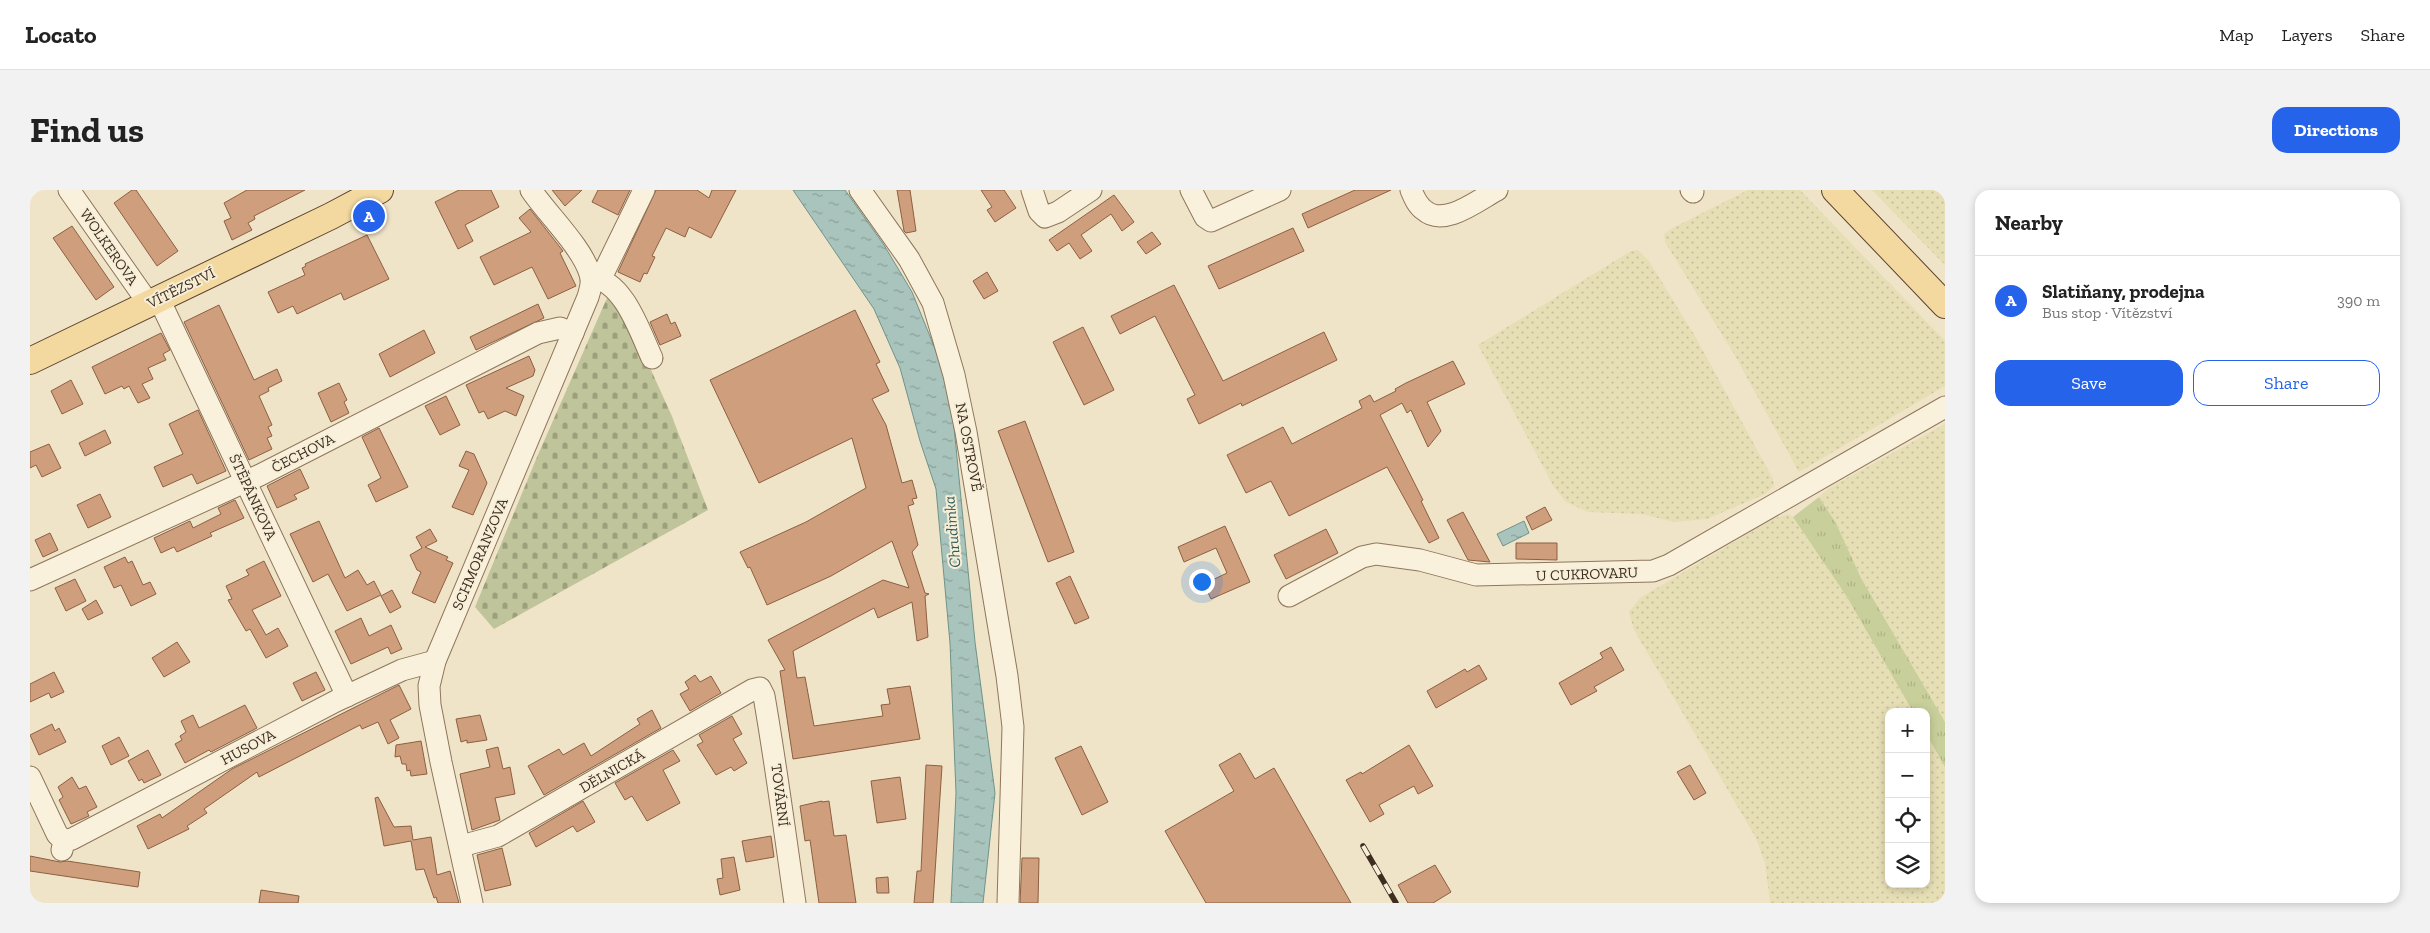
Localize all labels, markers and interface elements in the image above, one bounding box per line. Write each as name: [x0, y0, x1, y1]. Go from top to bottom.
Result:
text: Locato: [25, 20, 97, 49]
text: Map: [2219, 24, 2254, 46]
text: Layers: [2282, 24, 2333, 46]
text: Share: [2361, 24, 2405, 46]
button: Directions: [2272, 107, 2400, 153]
text: Find us: [30, 109, 144, 151]
pin: A: [353, 197, 385, 235]
street label: WOLKEROVA: [76, 205, 142, 289]
text: Nearby: [1995, 210, 2063, 235]
street label: VÍTĚZSTVÍ: [143, 264, 218, 313]
text: Slatiňany, prodejna: [2042, 280, 2205, 303]
text: A: [2006, 291, 2017, 310]
text: 390 m: [2337, 291, 2380, 310]
text: Bus stop · Vítězství: [2042, 303, 2172, 322]
button: Save: [1995, 360, 2183, 406]
button: Share: [2193, 360, 2380, 406]
street label: NA OSTROVĚ: [952, 401, 986, 493]
street label: ČECHOVA: [268, 429, 338, 477]
street label: ŠTĚPÁNKOVA: [225, 451, 281, 543]
street label: SCHMORANZOVA: [448, 495, 512, 613]
water label: Chrudimka: [939, 495, 965, 569]
street label: U CUKROVARU: [1536, 563, 1639, 585]
your location: [1189, 569, 1215, 595]
map controls: [1885, 708, 1930, 888]
button: +: [1885, 708, 1930, 753]
street label: HUSOVA: [218, 725, 279, 769]
street label: DĚLNICKÁ: [576, 745, 648, 797]
button: −: [1885, 753, 1930, 798]
street label: TOVÁRNÍ: [767, 762, 793, 828]
button: locate: [1885, 798, 1930, 843]
button: layers: [1885, 843, 1930, 888]

